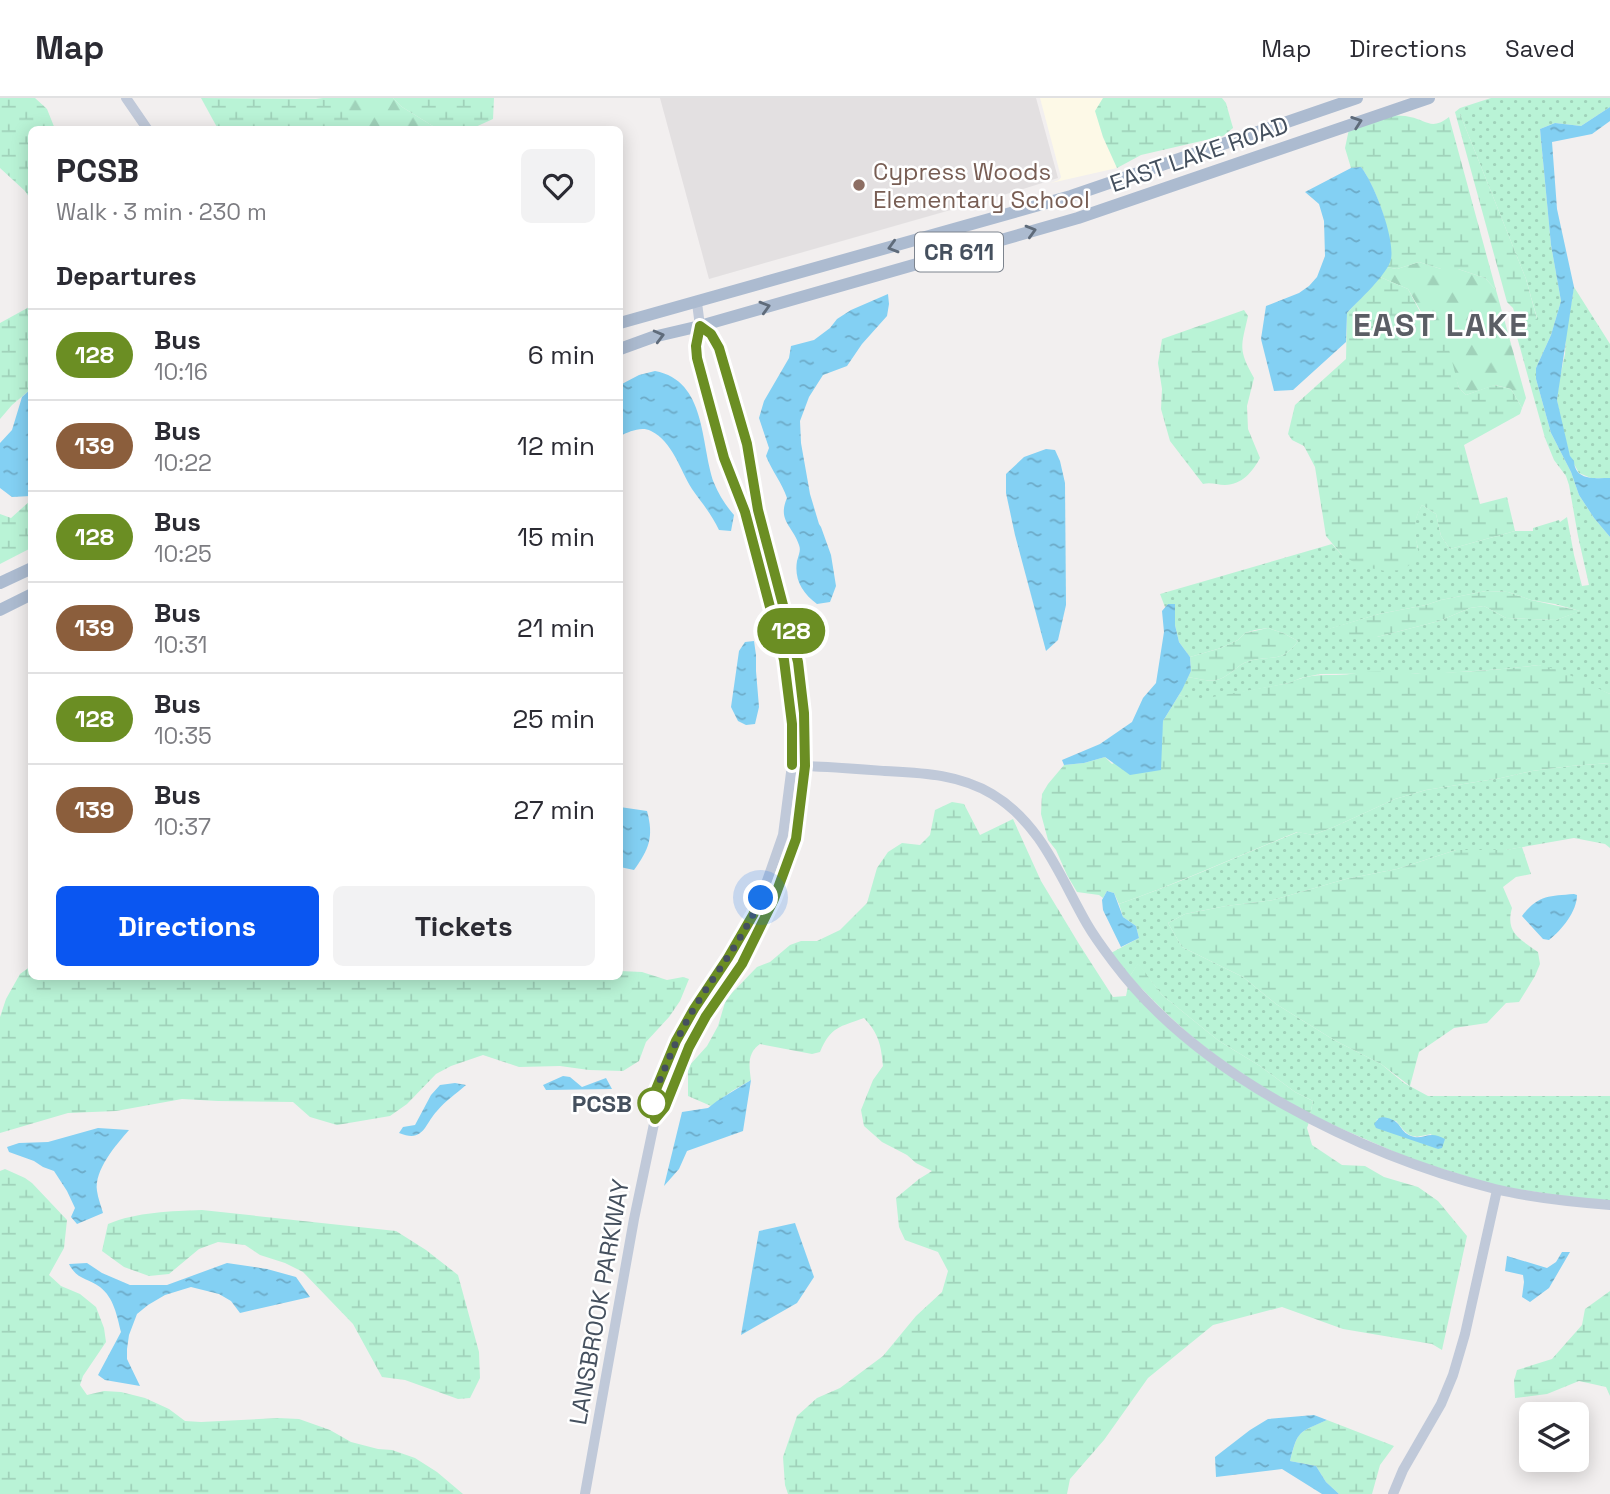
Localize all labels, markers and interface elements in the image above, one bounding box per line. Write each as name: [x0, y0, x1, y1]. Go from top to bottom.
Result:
text: Map: [35, 27, 104, 69]
text: Map: [1261, 33, 1311, 64]
text: Directions: [1349, 33, 1467, 64]
text: Saved: [1505, 33, 1575, 64]
street label: EAST LAKE ROAD: [1106, 109, 1292, 199]
one-way arrow: [1350, 116, 1363, 130]
button: heart: [521, 149, 595, 223]
text: PCSB: [56, 150, 139, 192]
place label: Cypress Woods Elementary School: [873, 156, 1090, 215]
marker: Cypress Woods Elementary School: [851, 177, 867, 193]
text: Walk · 3 min · 230 m: [56, 197, 267, 227]
one-way arrow: [1025, 225, 1037, 239]
road number: CR 611: [915, 232, 1003, 272]
one-way arrow: [887, 238, 899, 253]
text: Departures: [56, 259, 197, 293]
one-way arrow: [759, 301, 771, 316]
district label: EAST LAKE: [1353, 305, 1529, 345]
text: Bus: [154, 323, 201, 357]
one-way arrow: [653, 330, 665, 344]
text: 6 min: [528, 338, 595, 372]
text: 128: [75, 339, 114, 370]
text: 10:16: [154, 357, 208, 387]
text: Bus: [154, 414, 201, 448]
text: 12 min: [517, 429, 595, 463]
text: 139: [74, 430, 115, 461]
text: 10:22: [154, 448, 212, 478]
text: Bus: [154, 505, 201, 539]
text: 15 min: [517, 520, 595, 554]
text: 128: [75, 521, 114, 552]
text: 10:25: [154, 539, 212, 569]
text: Bus: [154, 596, 201, 630]
line badge: 128: [751, 608, 831, 654]
text: 21 min: [517, 611, 595, 645]
text: 139: [74, 612, 115, 643]
text: 128: [771, 615, 811, 646]
text: 10:31: [154, 630, 207, 660]
text: Bus: [154, 687, 201, 721]
text: 25 min: [512, 702, 595, 736]
text: 128: [75, 703, 114, 734]
text: 10:35: [154, 721, 212, 751]
text: Bus: [154, 778, 201, 812]
text: 27 min: [514, 793, 595, 827]
text: 139: [74, 794, 115, 825]
text: 10:37: [154, 812, 211, 842]
your location: [743, 880, 778, 915]
button: Directions: [56, 886, 319, 966]
button: Tickets: [333, 886, 595, 966]
place label: PCSB: [572, 1088, 632, 1119]
marker: PCSB: [638, 1088, 668, 1118]
street label: LANSBROOK PARKWAY: [562, 1176, 636, 1427]
map controls: [1519, 1402, 1589, 1472]
button: layers: [1519, 1402, 1589, 1472]

